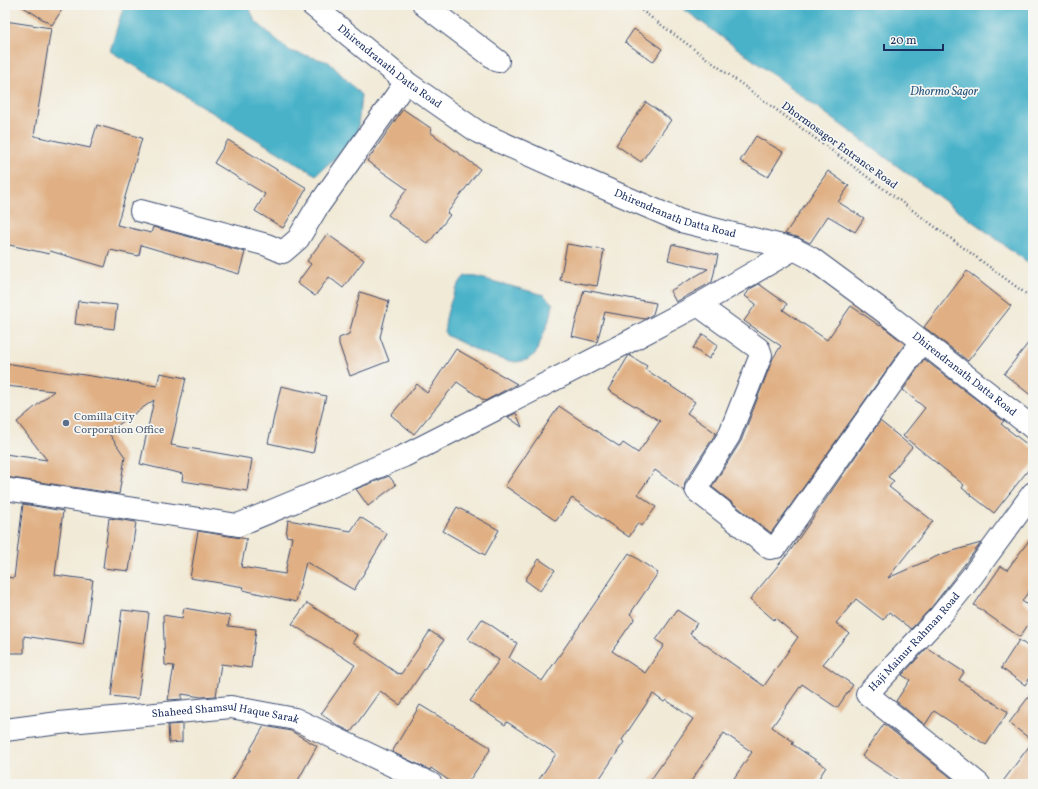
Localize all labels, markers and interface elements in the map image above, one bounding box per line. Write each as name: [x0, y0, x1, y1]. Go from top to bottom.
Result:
street label: Dhirendranath Datta Road: [334, 21, 445, 112]
scale bar: [884, 26, 943, 52]
text: 20 m: [890, 33, 917, 49]
water label: Dhormo Sagor: [910, 84, 979, 100]
street label: Dhormosagor Entrance Road: [778, 99, 900, 193]
street label: Dhirendranath Datta Road: [612, 186, 738, 242]
street label: Dhirendranath Datta Road: [909, 329, 1020, 420]
place label: Comilla City Corporation Office: [74, 410, 164, 438]
marker: Comilla City Corporation Office: [61, 418, 71, 428]
street label: Haji Mainur Rahman Road: [865, 589, 964, 695]
street label: Shaheed Shamsul Haque Sarak: [151, 699, 302, 728]

